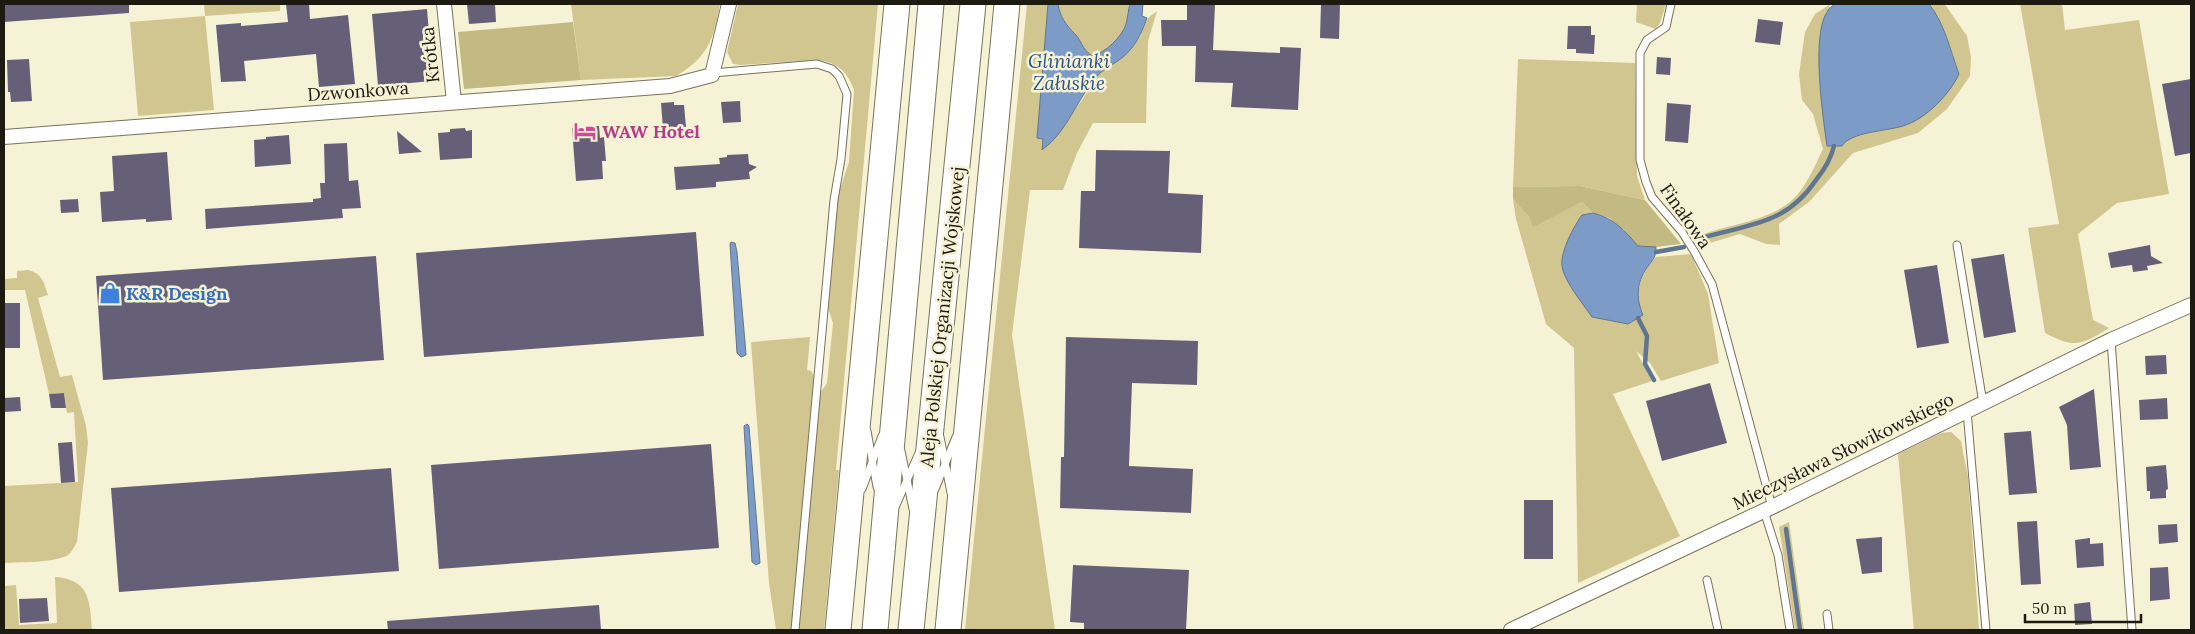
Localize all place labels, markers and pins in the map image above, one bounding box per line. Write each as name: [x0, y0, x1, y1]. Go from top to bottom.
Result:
hotel icon: WAW Hotel: [572, 118, 598, 144]
place label: WAW Hotel: [602, 120, 700, 143]
shop icon: K&R Design: [97, 280, 123, 306]
place label: K&R Design: [126, 282, 228, 305]

